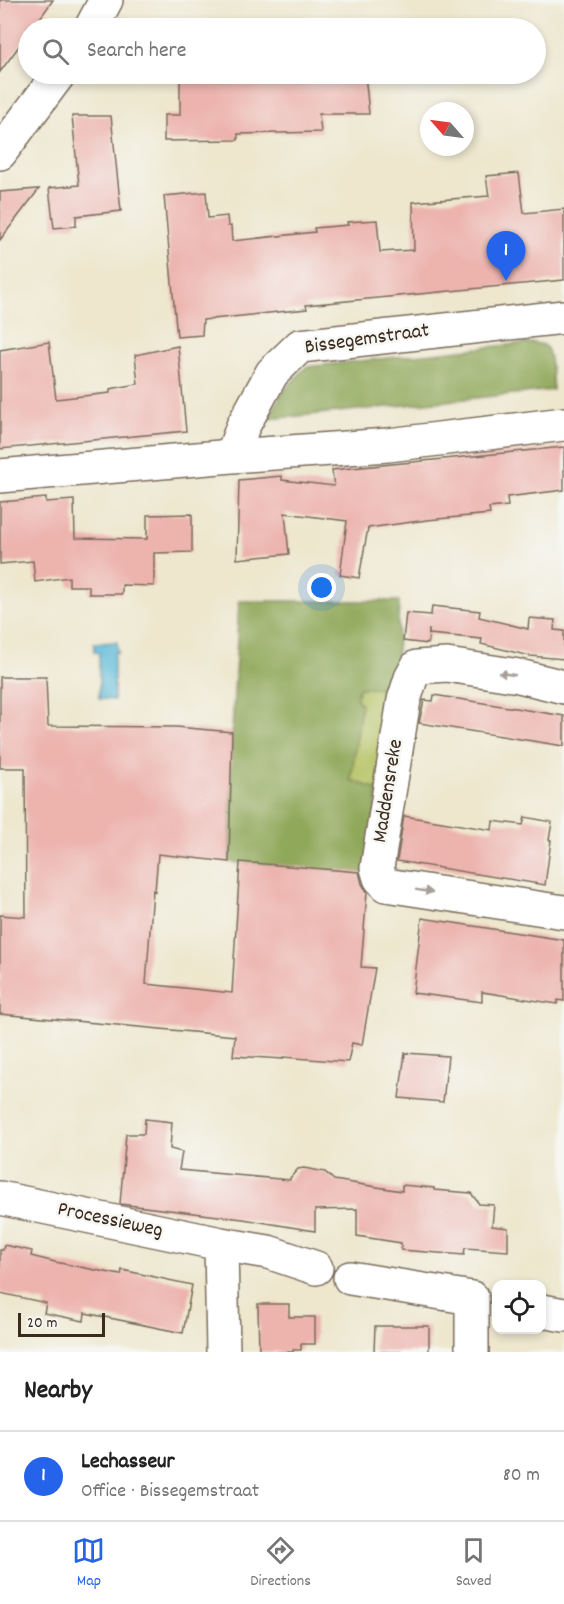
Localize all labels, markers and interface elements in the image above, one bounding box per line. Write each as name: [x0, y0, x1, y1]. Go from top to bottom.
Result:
search box: [18, 18, 546, 84]
icon: search: [39, 35, 72, 68]
text: Search here: [87, 36, 186, 67]
north arrow: [420, 102, 474, 156]
pin: 1: [486, 232, 526, 281]
street label: Bissegemstraat: [303, 316, 431, 364]
your location: [307, 573, 336, 602]
one-way arrow: [497, 669, 516, 678]
street label: Maddensreke: [366, 737, 412, 845]
one-way arrow: [415, 887, 434, 896]
street label: Processieweg: [55, 1195, 165, 1247]
map controls: [492, 1280, 546, 1334]
button: locate: [492, 1280, 546, 1334]
scale bar: [18, 1310, 105, 1338]
text: 20 m: [27, 1312, 57, 1335]
text: Nearby: [24, 1373, 92, 1410]
text: Lechasseur: [81, 1447, 175, 1478]
text: 1: [41, 1462, 46, 1490]
text: 80 m: [503, 1462, 540, 1490]
text: Office · Bissegemstraat: [81, 1478, 259, 1506]
tab: Map: [72, 1534, 105, 1593]
tab: Directions: [250, 1534, 311, 1593]
tab: Saved: [456, 1534, 492, 1593]

